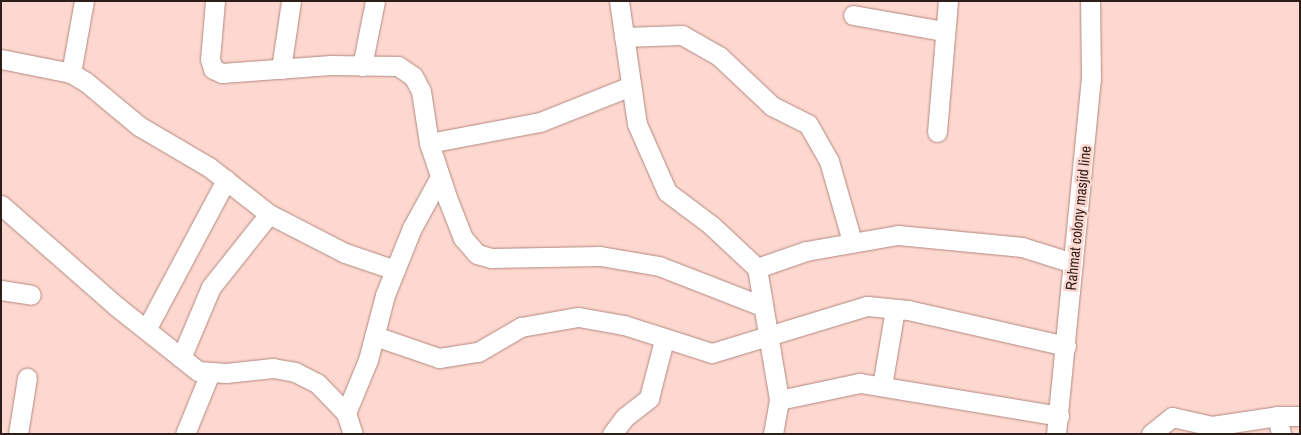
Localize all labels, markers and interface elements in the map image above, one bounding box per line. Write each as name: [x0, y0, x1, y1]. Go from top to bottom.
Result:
street label: Rahmat colony masjid line: [1061, 145, 1095, 291]

